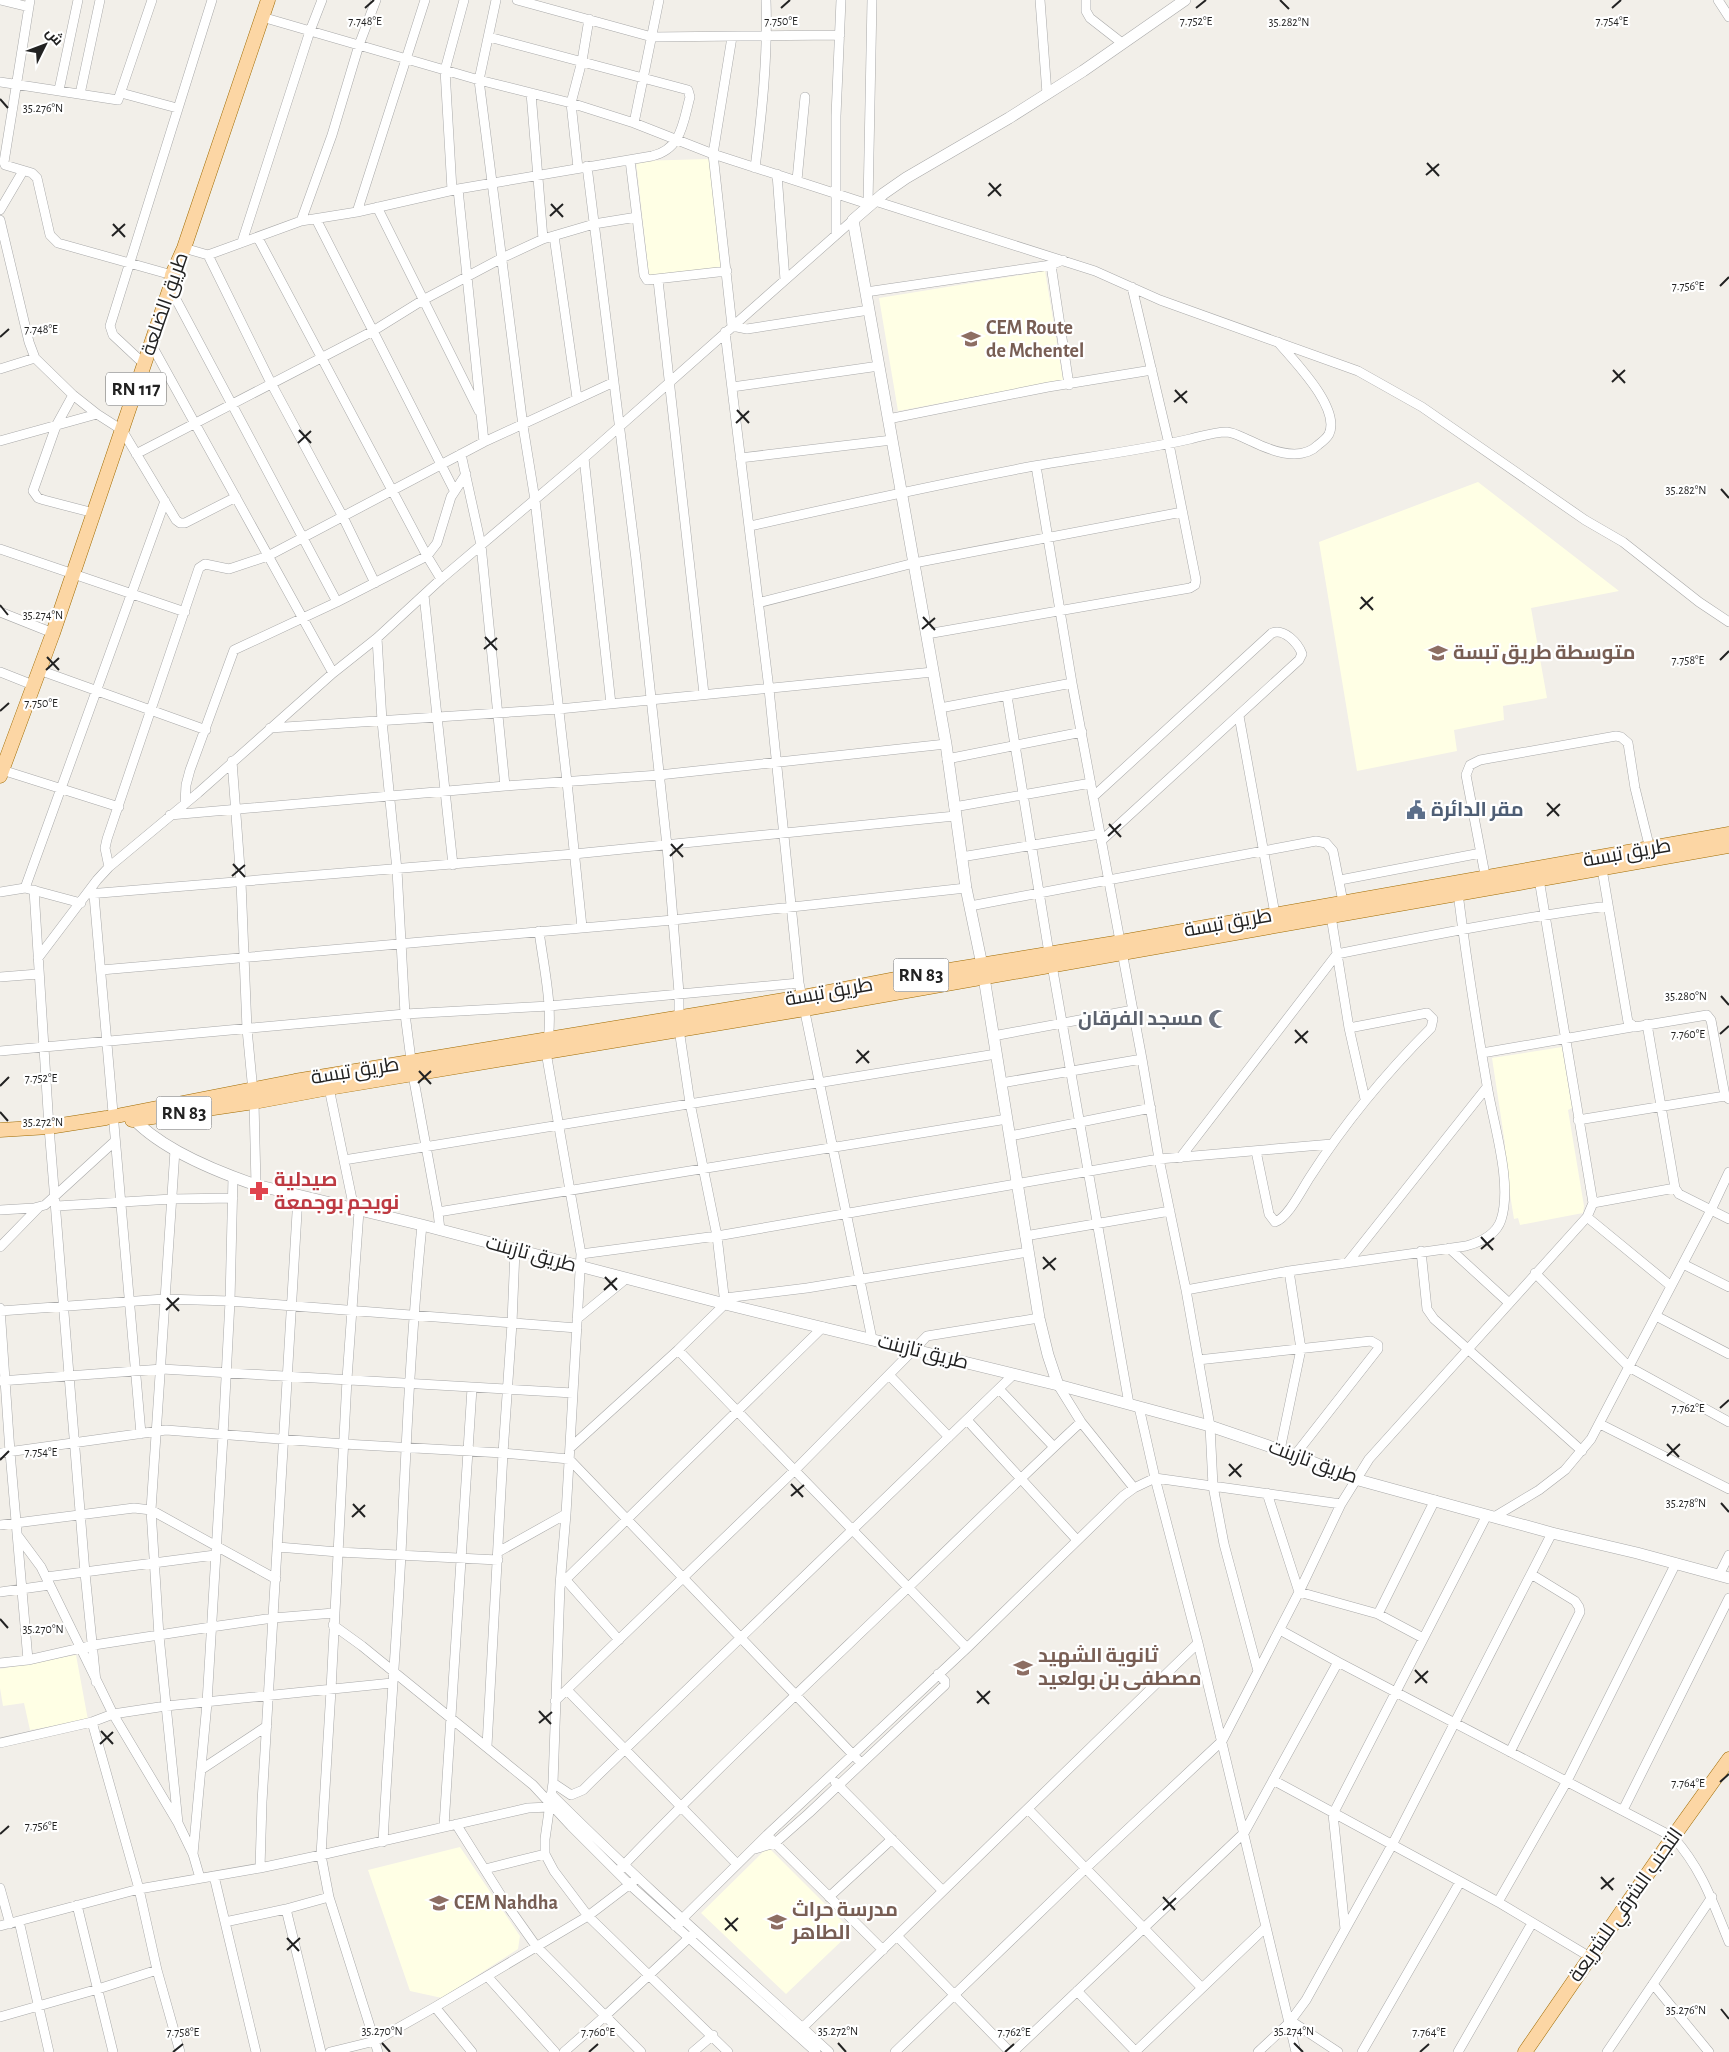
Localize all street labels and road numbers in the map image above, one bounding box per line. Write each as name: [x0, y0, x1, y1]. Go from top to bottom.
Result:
street label: طريق الضلعة: [138, 250, 194, 359]
road number: RN 117: [106, 372, 166, 406]
street label: طريق تبسة: [1581, 835, 1673, 873]
street label: طريق تبسة: [1182, 905, 1274, 943]
road number: RN 83: [894, 958, 948, 992]
street label: طريق تبسة: [783, 974, 875, 1012]
street label: طريق تبسة: [309, 1054, 401, 1090]
road number: RN 83: [156, 1096, 212, 1130]
street label: طريق تازبنت: [483, 1232, 579, 1278]
street label: طريق تازبنت: [875, 1331, 971, 1375]
street label: طريق تازبنت: [1265, 1437, 1360, 1489]
street label: التجنب الشرقي للشريعة: [1565, 1824, 1691, 1989]

